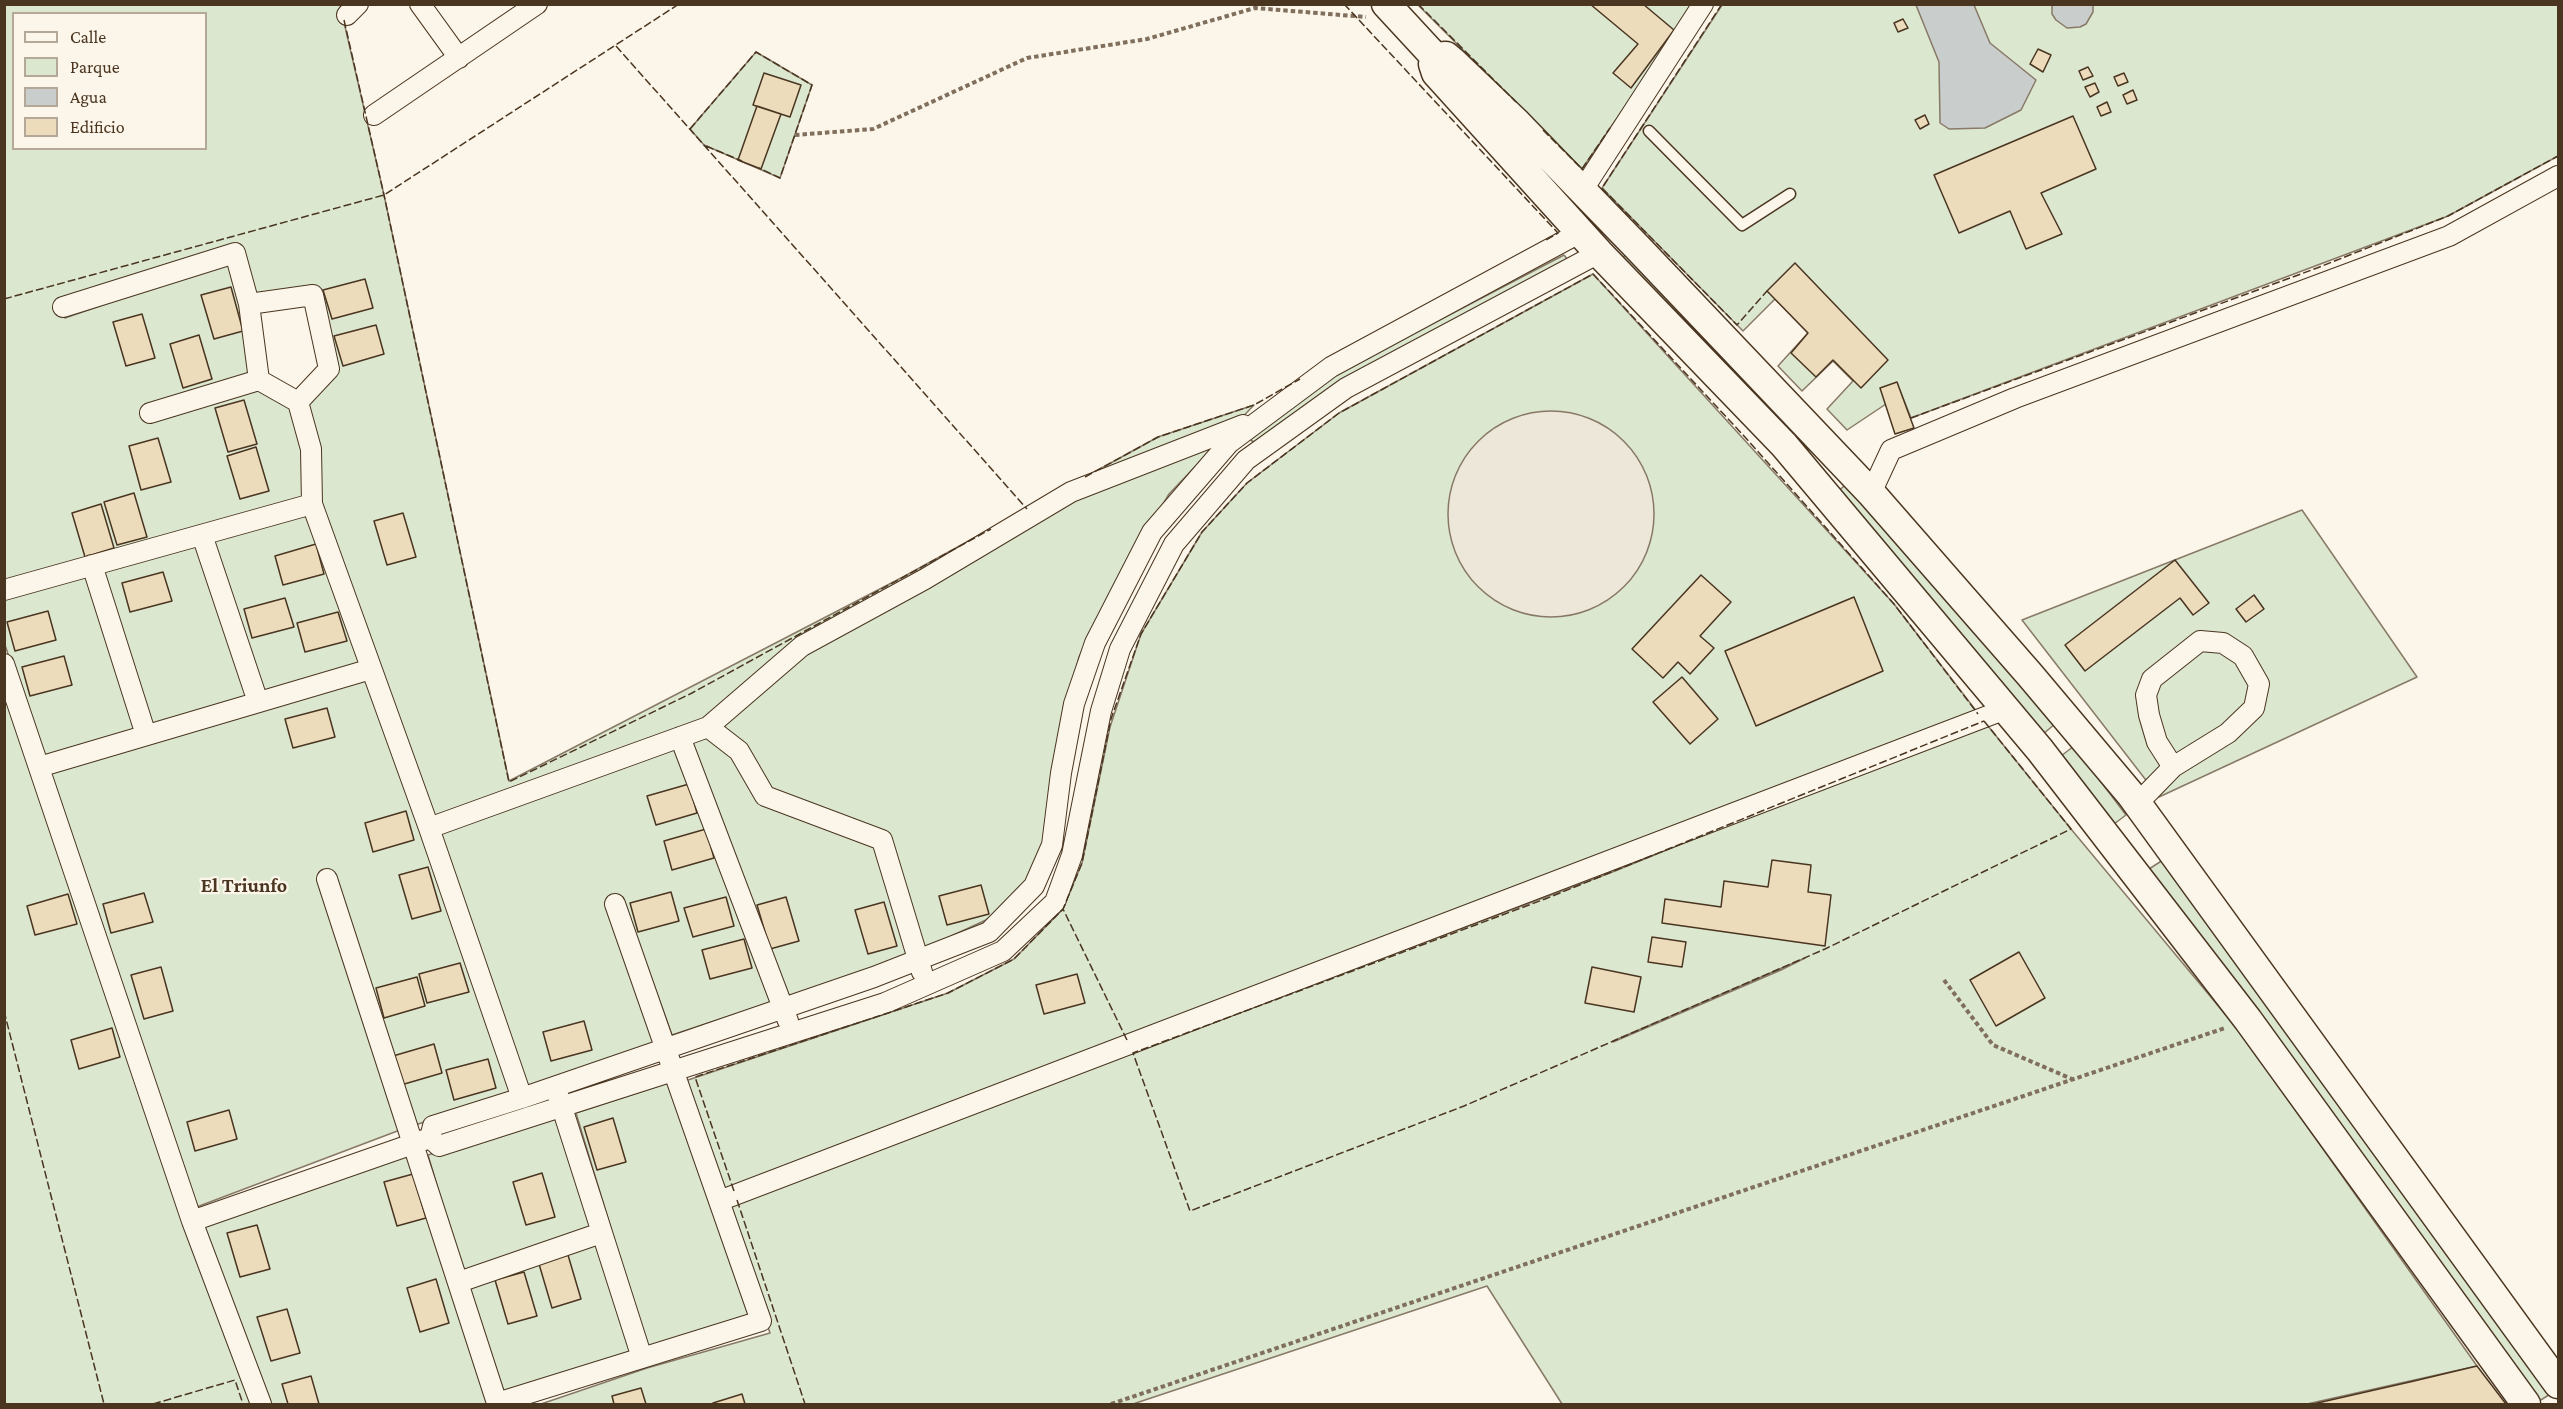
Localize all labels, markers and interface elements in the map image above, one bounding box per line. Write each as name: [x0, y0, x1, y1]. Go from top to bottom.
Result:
legend: [12, 12, 207, 150]
text: Calle: [70, 27, 106, 47]
text: Parque: [70, 57, 120, 77]
text: Agua: [70, 87, 107, 107]
text: Edificio: [70, 117, 125, 137]
district label: El Triunfo: [201, 874, 287, 898]

